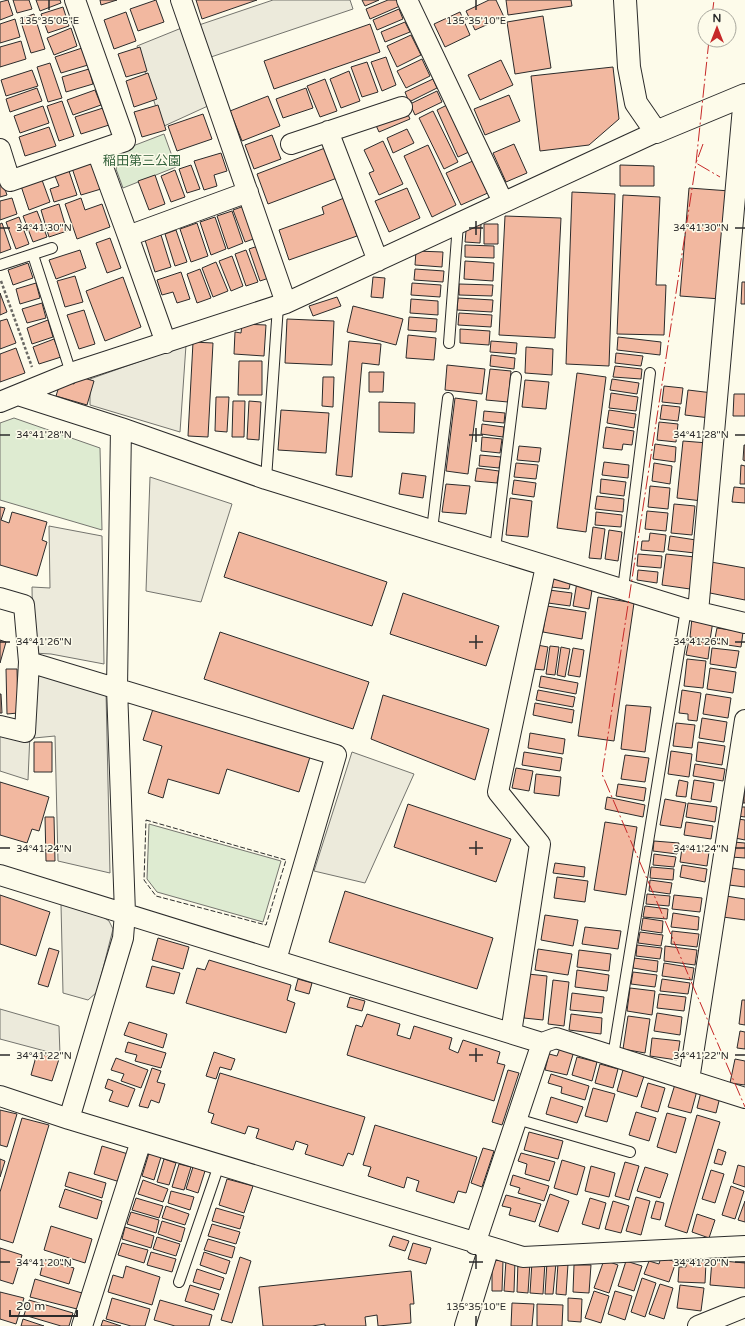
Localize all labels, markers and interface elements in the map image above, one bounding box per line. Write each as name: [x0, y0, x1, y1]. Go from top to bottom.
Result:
north arrow: [697, 8, 737, 48]
text: N: [713, 12, 721, 25]
text: 135°35'05"E: [19, 15, 79, 27]
text: 135°35'10"E: [446, 15, 506, 27]
park label: 稲田第三公園: [103, 153, 181, 169]
text: 34°41'30"N: [16, 222, 72, 234]
text: 34°41'30"N: [673, 222, 729, 234]
text: 34°41'28"N: [16, 429, 72, 441]
text: 34°41'28"N: [673, 429, 729, 441]
text: 34°41'26"N: [16, 636, 72, 648]
text: 34°41'26"N: [673, 636, 729, 648]
text: 34°41'24"N: [16, 843, 72, 855]
text: 34°41'24"N: [673, 843, 729, 855]
text: 34°41'22"N: [16, 1050, 72, 1062]
text: 34°41'22"N: [673, 1050, 729, 1062]
text: 34°41'20"N: [16, 1257, 72, 1269]
text: 34°41'20"N: [673, 1257, 729, 1269]
scale bar: [10, 1292, 77, 1318]
text: 20 m: [16, 1299, 45, 1313]
text: 135°35'10"E: [446, 1301, 506, 1313]

